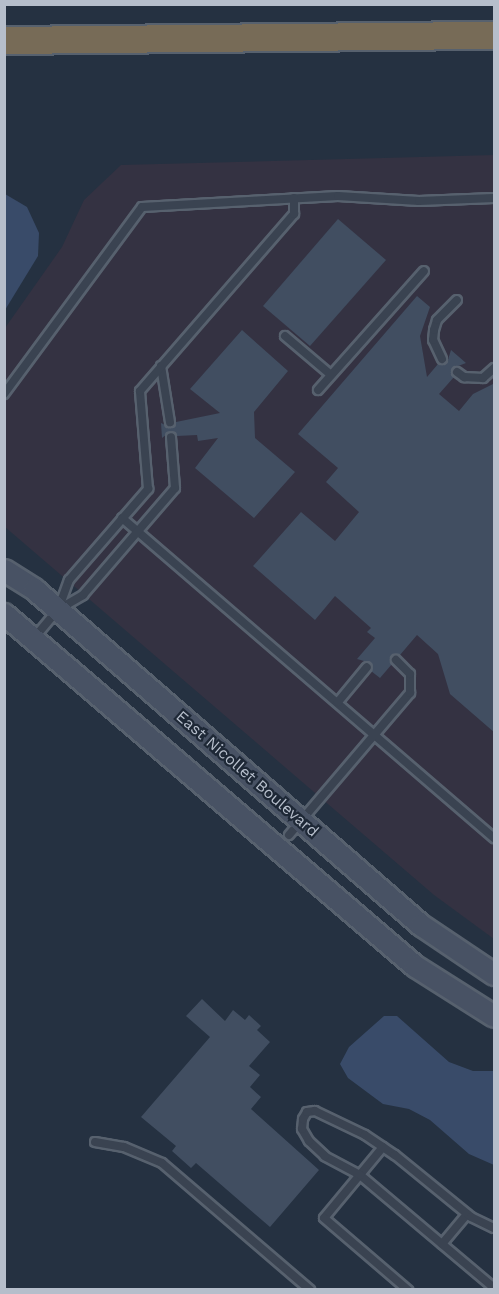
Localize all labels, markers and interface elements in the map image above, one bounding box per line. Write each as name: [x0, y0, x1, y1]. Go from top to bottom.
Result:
street label: East Nicollet Boulevard: [172, 707, 322, 841]

